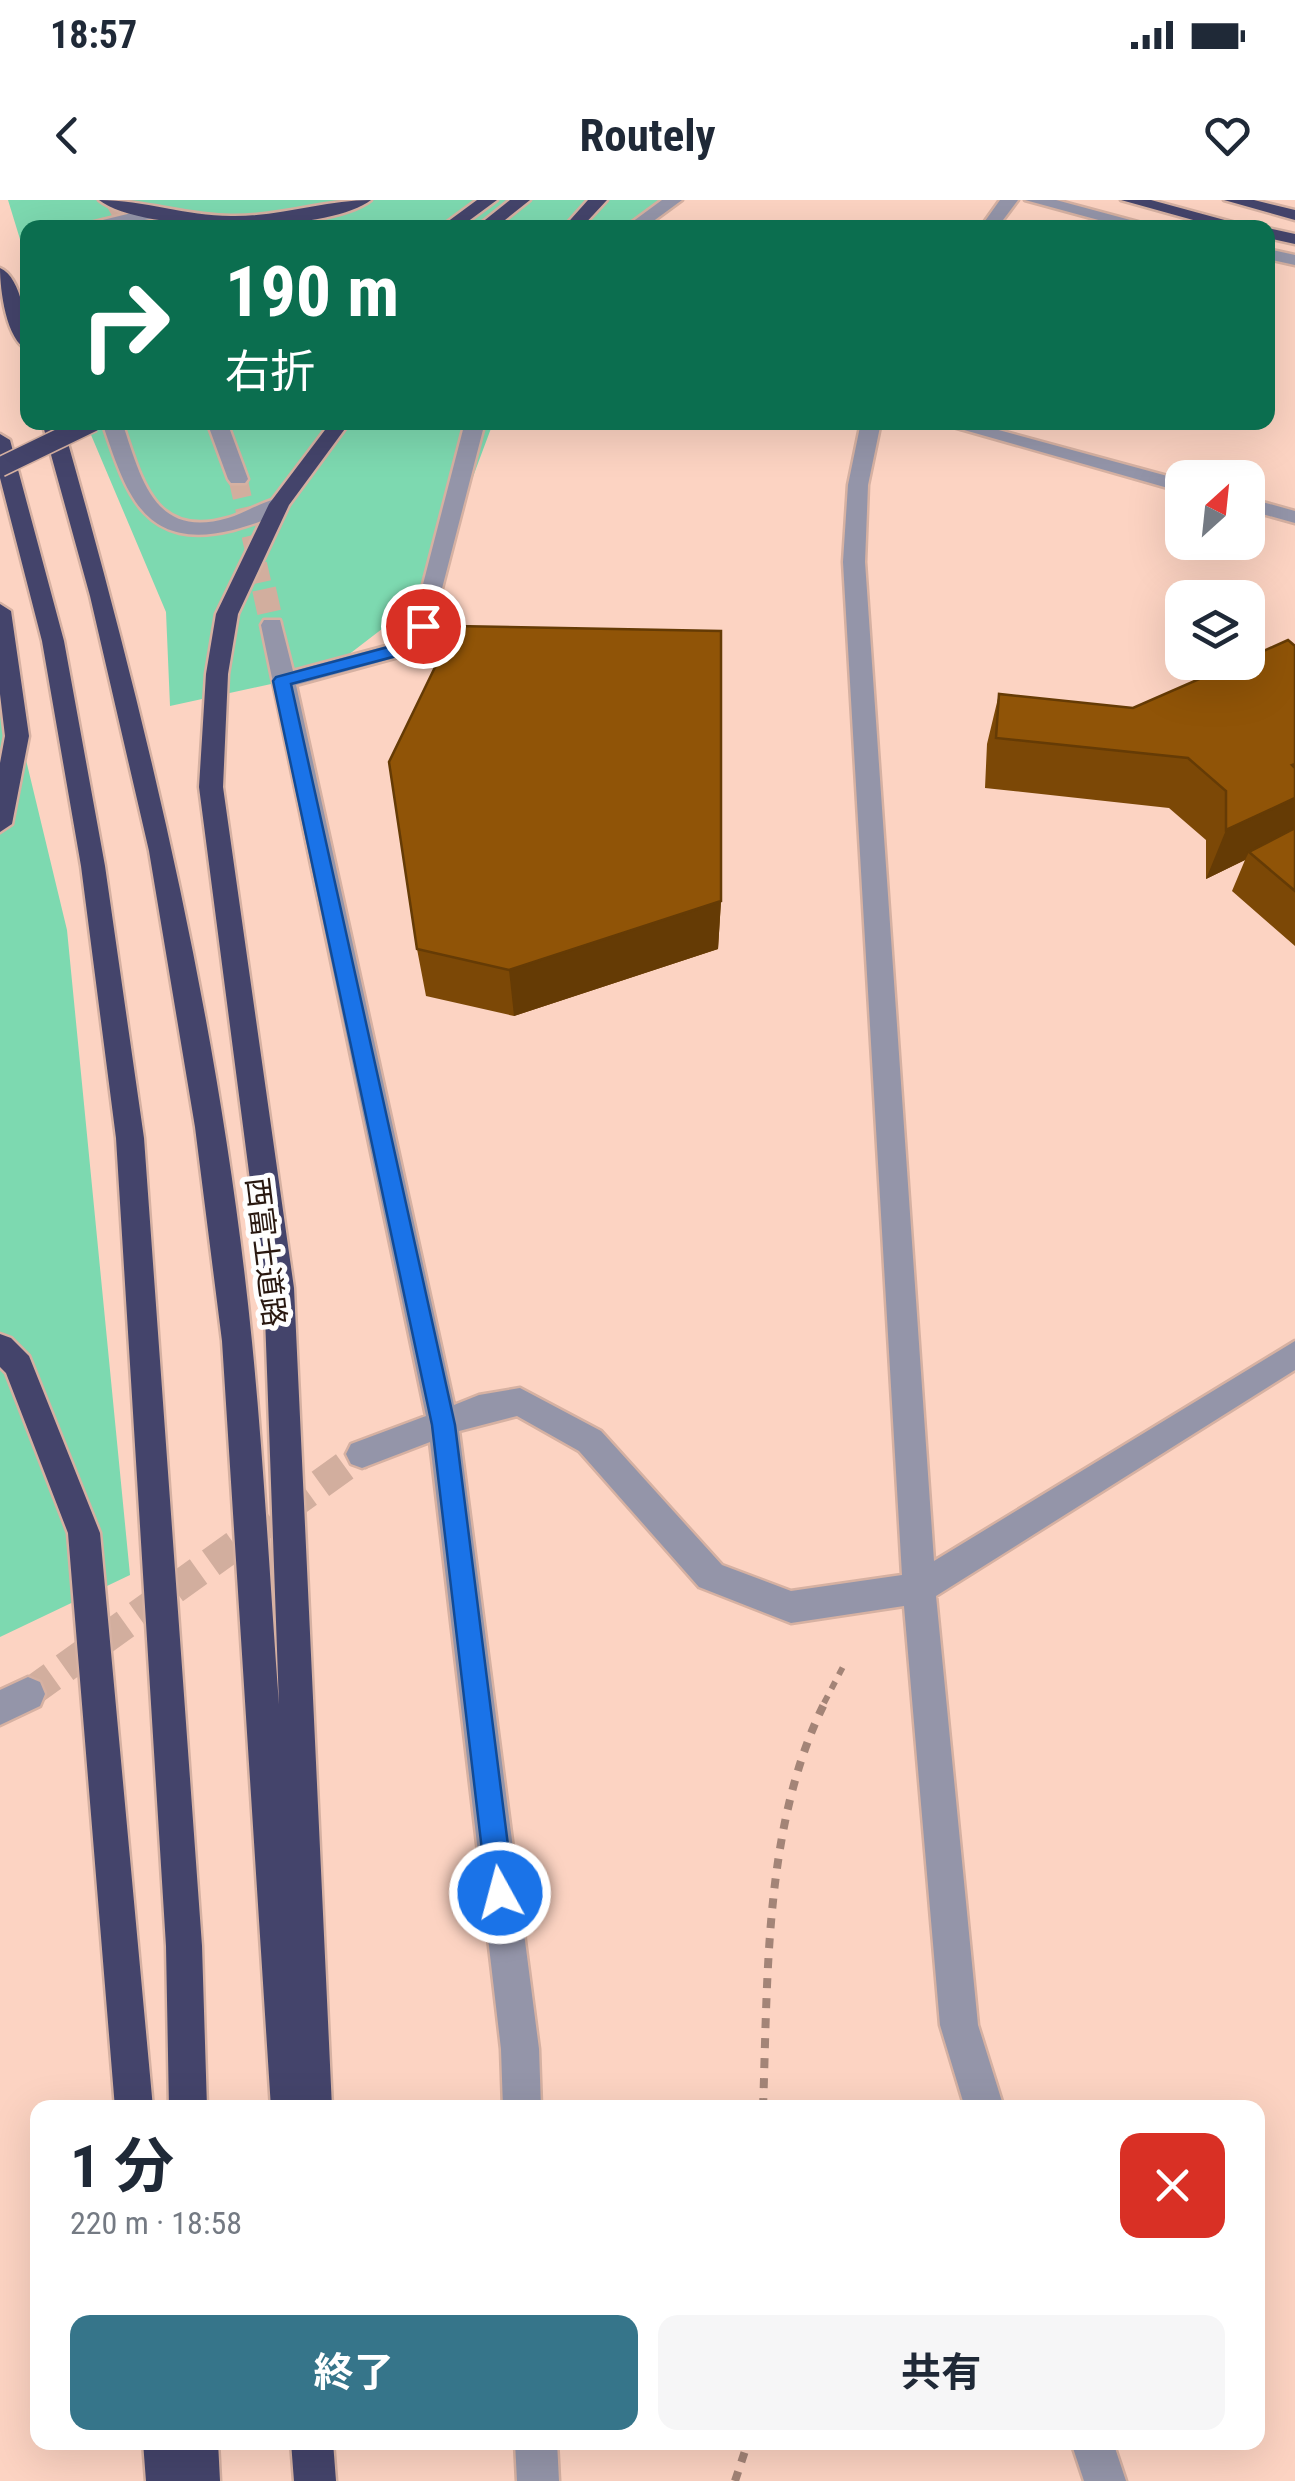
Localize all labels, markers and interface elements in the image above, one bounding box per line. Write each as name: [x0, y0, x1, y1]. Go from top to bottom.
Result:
text: 18:57: [50, 13, 137, 57]
icon: back: [40, 108, 95, 163]
icon: heart: [1200, 108, 1255, 163]
text: Routely: [579, 109, 716, 162]
text: 190 m: [225, 251, 399, 333]
icon: right: [60, 260, 190, 390]
text: 右折: [225, 345, 315, 398]
north arrow: [1165, 460, 1265, 560]
map controls: [1165, 460, 1265, 680]
button: layers: [1165, 580, 1265, 680]
pin: [381, 584, 466, 669]
icon: arrive: [396, 599, 451, 654]
street label: 西富士道路: [239, 1175, 293, 1329]
position arrow: [448, 1841, 552, 1945]
text: 1 分: [70, 2131, 174, 2202]
button: close: [1120, 2133, 1225, 2238]
text: 220 m · 18:58: [70, 2204, 242, 2242]
button: 終了: [70, 2315, 638, 2430]
button: 共有: [658, 2315, 1225, 2430]

